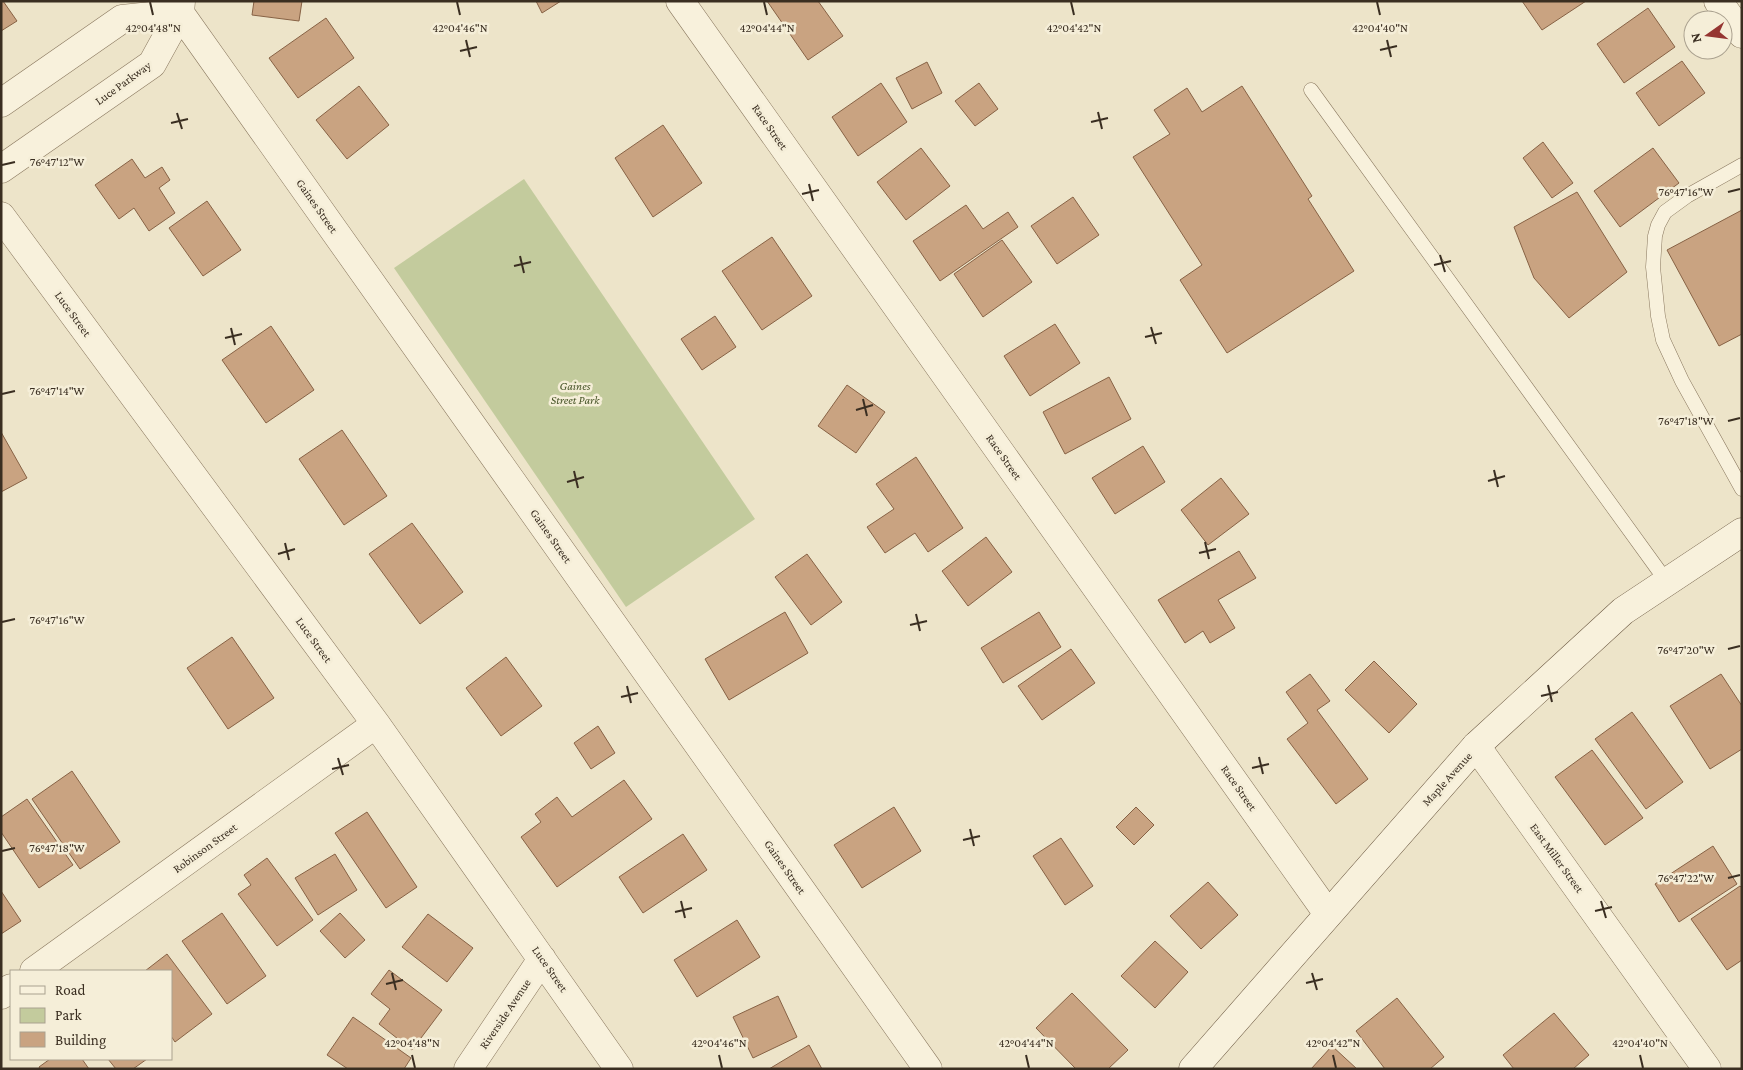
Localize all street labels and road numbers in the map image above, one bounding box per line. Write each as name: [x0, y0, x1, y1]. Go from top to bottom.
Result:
street label: Luce Parkway: [92, 58, 154, 108]
street label: Race Street: [749, 101, 791, 153]
street label: Gaines Street: [293, 176, 341, 237]
street label: Luce Street: [52, 289, 95, 340]
street label: Race Street: [983, 431, 1025, 483]
street label: Gaines Street: [527, 506, 575, 567]
street label: Luce Street: [293, 615, 336, 666]
street label: Maple Avenue: [1419, 749, 1475, 809]
street label: Race Street: [1218, 762, 1260, 814]
street label: Robinson Street: [170, 819, 241, 876]
street label: East Miller Street: [1527, 821, 1587, 896]
street label: Gaines Street: [761, 837, 809, 898]
street label: Luce Street: [529, 943, 571, 995]
street label: Riverside Avenue: [476, 976, 534, 1052]

